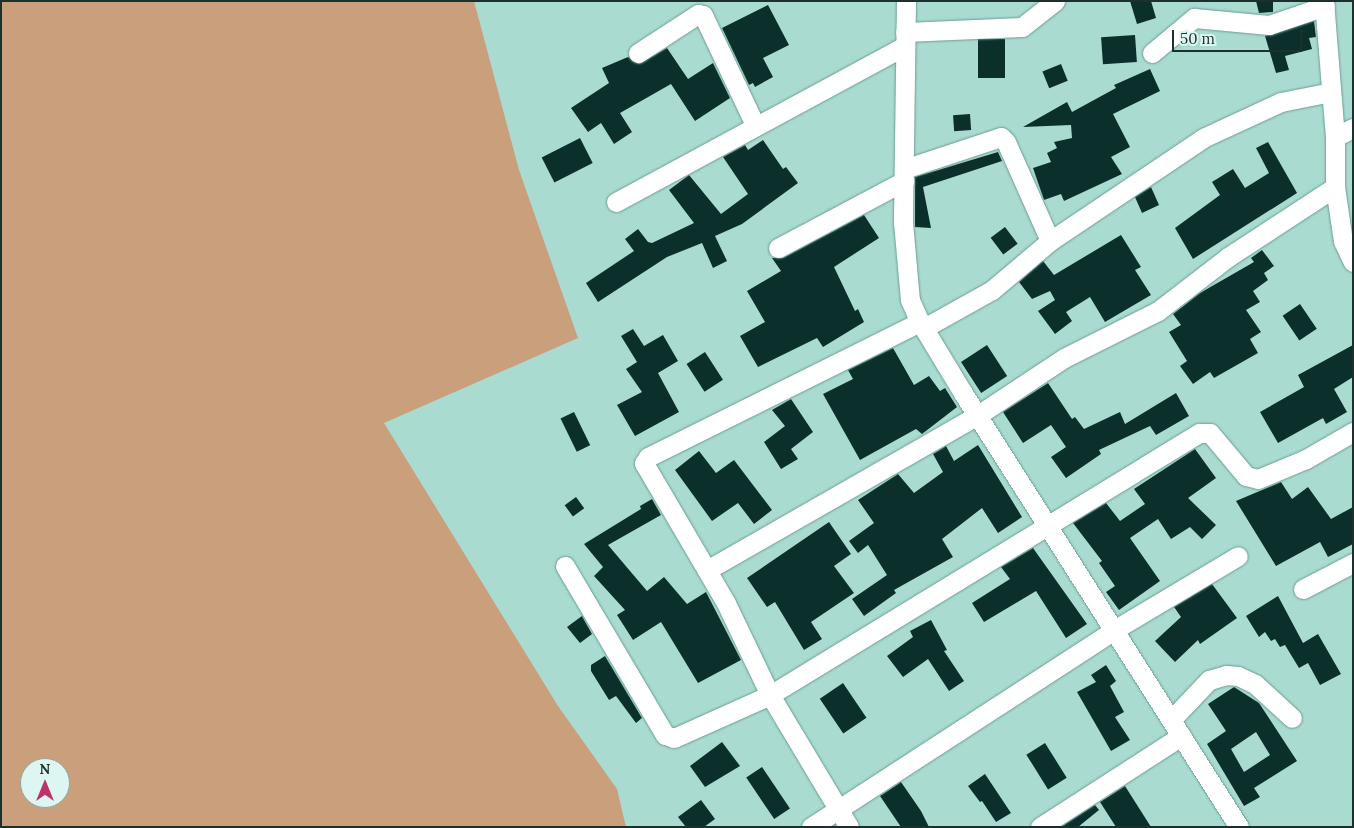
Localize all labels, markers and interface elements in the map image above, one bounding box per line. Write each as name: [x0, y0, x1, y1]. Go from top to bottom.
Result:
scale bar: [1174, 20, 1304, 52]
text: 50 m: [1180, 29, 1215, 48]
north arrow: [20, 758, 70, 808]
text: N: [40, 760, 50, 778]

